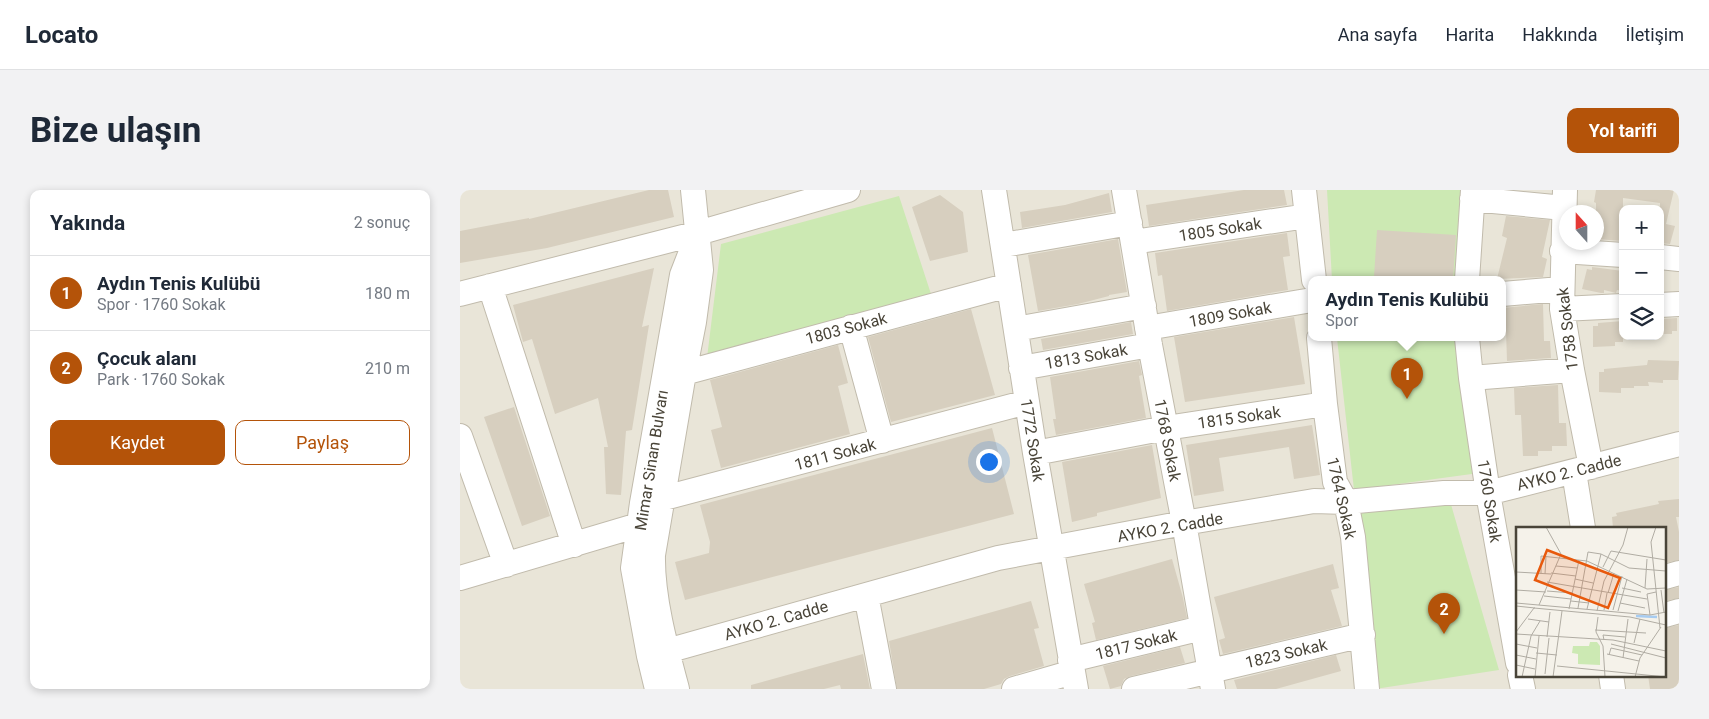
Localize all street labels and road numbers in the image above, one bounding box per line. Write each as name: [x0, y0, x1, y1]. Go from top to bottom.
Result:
street label: 1805 Sokak: [1177, 213, 1264, 245]
street label: 1758 Sokak: [1553, 285, 1582, 372]
street label: 1809 Sokak: [1187, 298, 1274, 331]
street label: 1803 Sokak: [803, 308, 890, 348]
street label: 1813 Sokak: [1043, 340, 1130, 373]
street label: Mimar Sinan Bulvarı: [631, 388, 672, 532]
street label: 1772 Sokak: [1017, 397, 1049, 484]
street label: 1768 Sokak: [1150, 397, 1185, 484]
street label: 1815 Sokak: [1196, 402, 1283, 433]
street label: 1811 Sokak: [792, 434, 879, 474]
street label: AYKO 2. Cadde: [1515, 450, 1623, 495]
street label: 1764 Sokak: [1323, 455, 1360, 542]
street label: 1760 Sokak: [1474, 458, 1506, 545]
street label: AYKO 2. Cadde: [1116, 509, 1224, 546]
street label: AYKO 2. Cadde: [722, 597, 830, 644]
street label: 1817 Sokak: [1093, 625, 1180, 664]
street label: 1823 Sokak: [1243, 635, 1330, 672]

